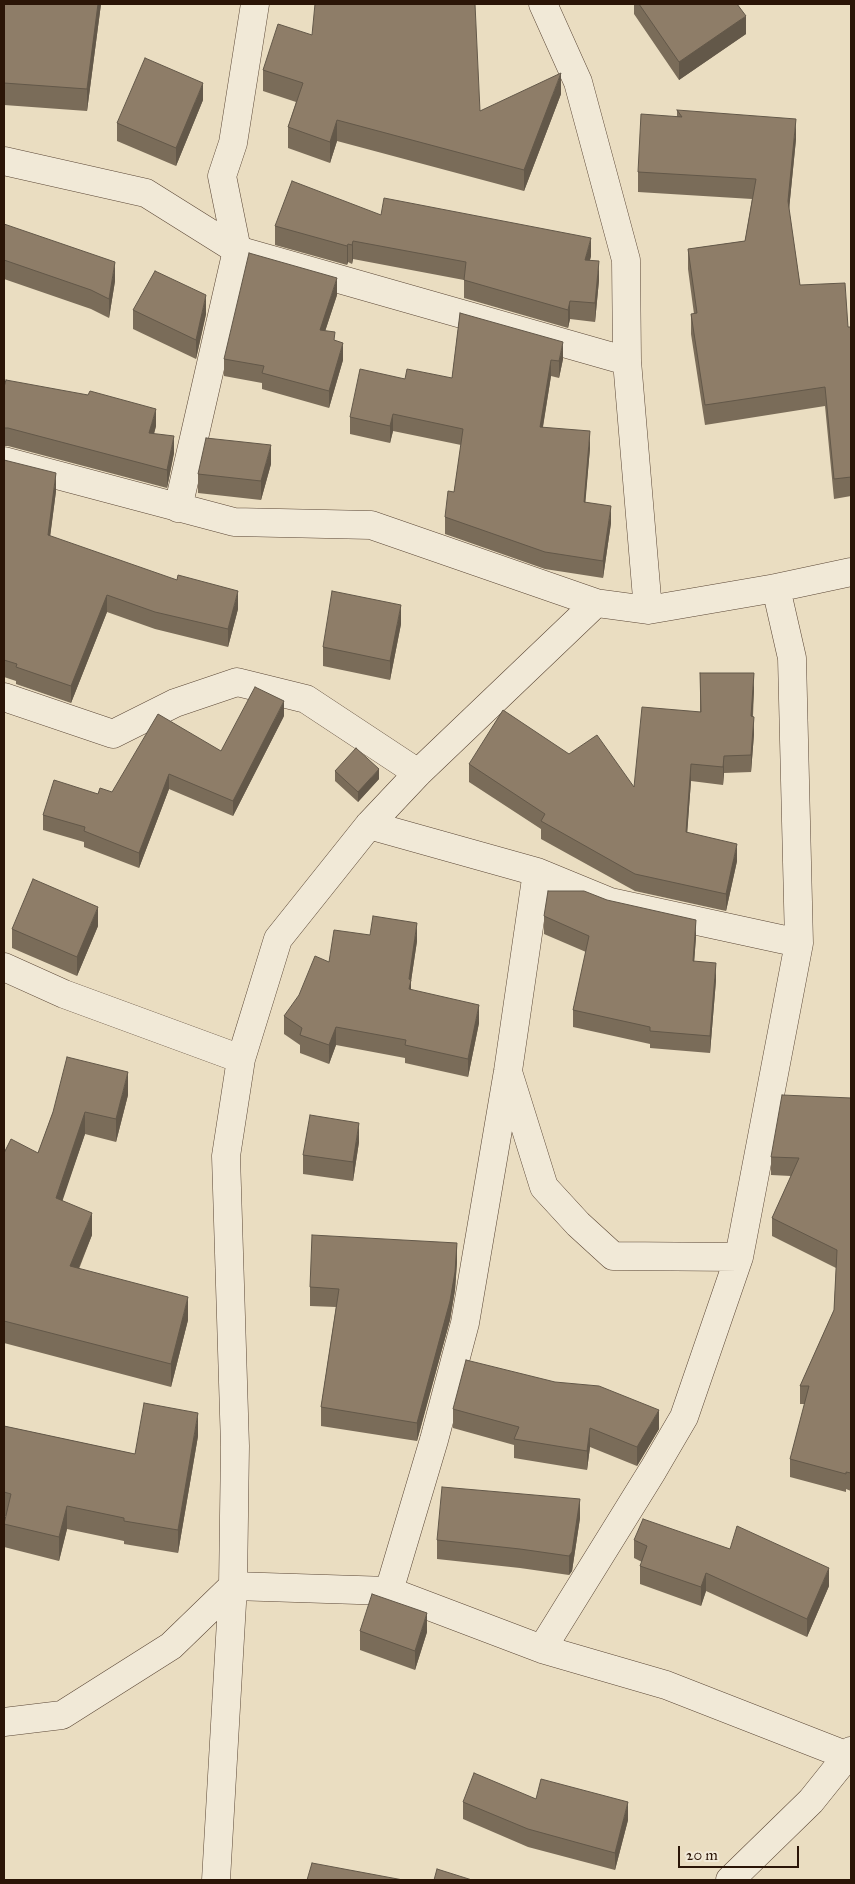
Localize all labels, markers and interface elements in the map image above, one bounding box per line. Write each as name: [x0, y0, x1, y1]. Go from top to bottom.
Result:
scale bar: [680, 1836, 801, 1868]
text: 20 m: [686, 1846, 718, 1864]

